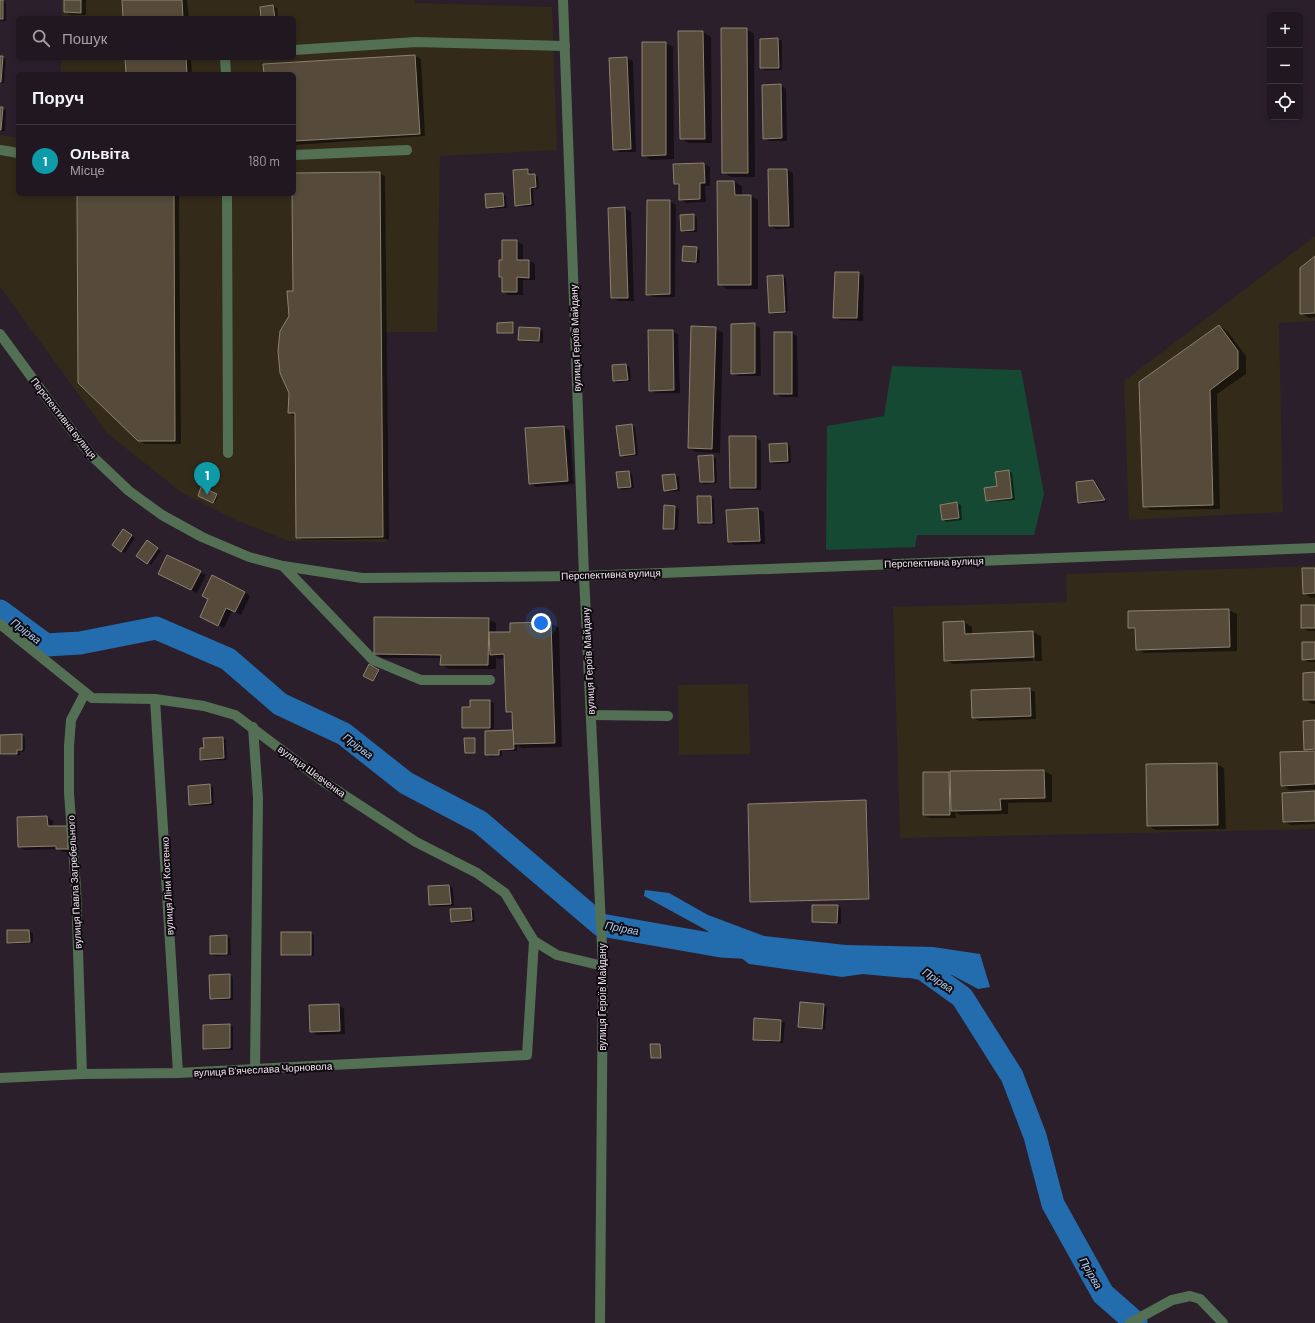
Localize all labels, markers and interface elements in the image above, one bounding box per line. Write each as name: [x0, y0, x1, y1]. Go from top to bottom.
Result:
map controls: [1267, 12, 1303, 120]
button: +: [1267, 12, 1303, 48]
search box: [16, 16, 296, 60]
icon: search: [30, 27, 52, 49]
text: Пошук: [62, 29, 107, 47]
button: −: [1267, 48, 1303, 84]
button: locate: [1267, 84, 1303, 120]
text: Поруч: [32, 87, 84, 107]
text: Ольвіта: [70, 144, 129, 162]
text: 1: [43, 153, 47, 169]
text: 180 m: [248, 153, 280, 169]
text: Місце: [70, 162, 105, 178]
street label: вулиця Героїв Майдану: [567, 284, 583, 392]
street label: Перспективна вулиця: [29, 375, 99, 461]
pin: 1: [194, 462, 220, 495]
street label: Перспективна вулиця: [884, 554, 984, 570]
street label: Перспективна вулиця: [561, 566, 661, 582]
street label: вулиця Героїв Майдану: [579, 607, 597, 715]
your location: [531, 613, 551, 633]
water label: Прірва: [9, 615, 44, 646]
water label: Прірва: [341, 730, 376, 761]
street label: вулиця Шевченка: [276, 742, 348, 800]
street label: вулиця Павла Загребельного: [64, 814, 83, 949]
street label: вулиця Ліни Костенко: [158, 836, 176, 935]
water label: Прірва: [604, 918, 640, 937]
street label: вулиця Героїв Майдану: [596, 943, 608, 1051]
water label: Прірва: [920, 965, 956, 995]
street label: вулиця Вʼячеслава Чорновола: [193, 1059, 333, 1079]
water label: Прірва: [1077, 1255, 1106, 1291]

